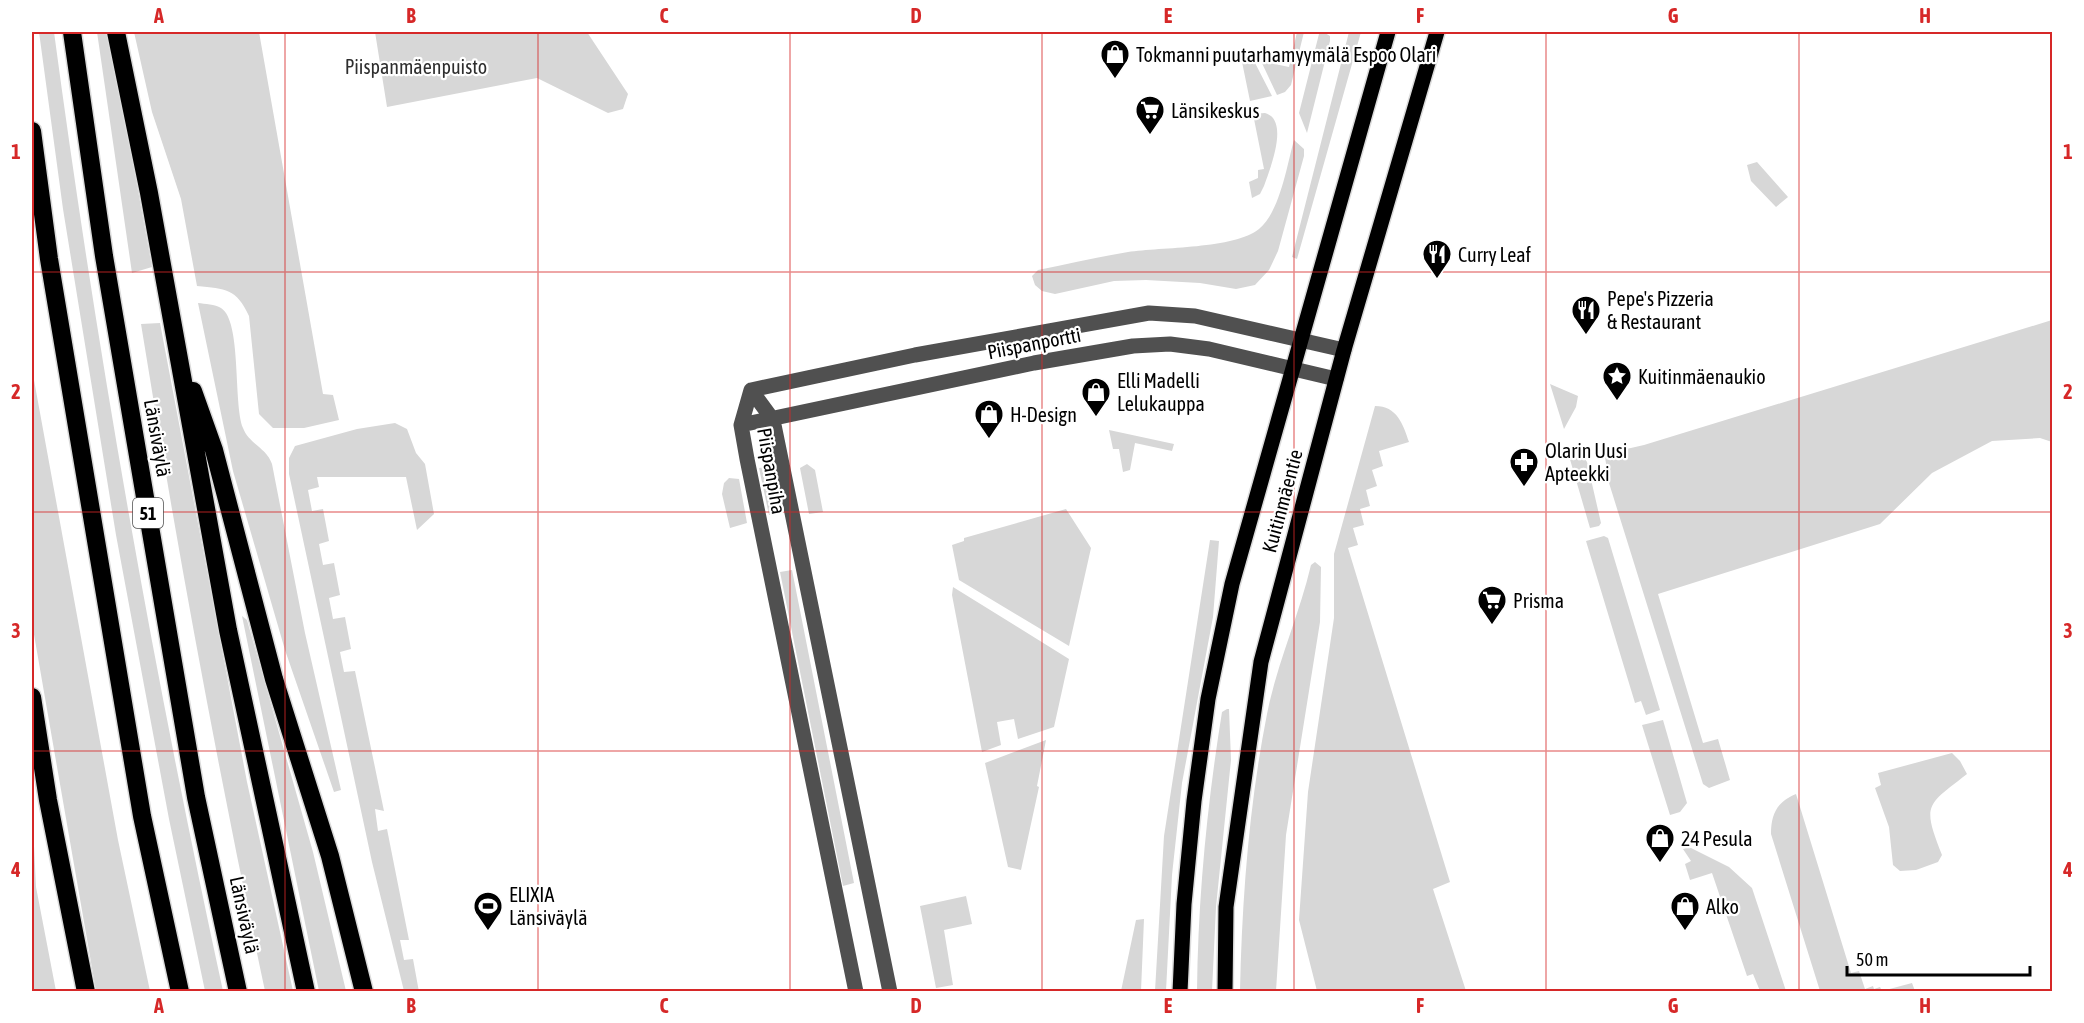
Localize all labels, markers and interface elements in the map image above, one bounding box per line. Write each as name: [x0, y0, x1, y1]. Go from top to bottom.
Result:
text: A: [153, 4, 164, 27]
text: B: [406, 4, 416, 27]
text: C: [660, 4, 669, 27]
text: D: [910, 4, 922, 27]
text: E: [1164, 4, 1173, 27]
text: F: [1416, 4, 1424, 27]
text: G: [1668, 4, 1679, 27]
text: H: [1919, 4, 1931, 27]
shop icon: Tokmanni puutarhamyymälä Espoo Olari: [1099, 38, 1131, 80]
place label: Tokmanni puutarhamyymälä Espoo Olari: [1136, 43, 1436, 66]
park label: Piispanmäenpuisto: [345, 55, 487, 78]
supermarket icon: Länsikeskus: [1134, 94, 1166, 136]
place label: Länsikeskus: [1171, 99, 1259, 122]
text: 1: [11, 140, 21, 163]
text: 1: [2063, 140, 2073, 163]
restaurant icon: Curry Leaf: [1421, 238, 1453, 280]
place label: Curry Leaf: [1458, 243, 1532, 266]
place label: Pepe's Pizzeria & Restaurant: [1607, 287, 1714, 333]
restaurant icon: Pepe's Pizzeria & Restaurant: [1570, 294, 1602, 336]
street label: Piispanportti: [985, 323, 1083, 363]
place icon: Kuitinmäenaukio: [1601, 360, 1633, 402]
place label: Kuitinmäenaukio: [1638, 365, 1766, 388]
place label: Elli Madelli Lelukauppa: [1117, 369, 1205, 415]
shop icon: Elli Madelli Lelukauppa: [1080, 376, 1112, 418]
text: 2: [11, 380, 21, 403]
text: 2: [2063, 380, 2073, 403]
street label: Länsiväylä: [140, 397, 176, 479]
shop icon: H-Design: [973, 398, 1005, 440]
place label: H-Design: [1010, 403, 1077, 426]
street label: Piispanpiha: [753, 426, 791, 516]
place label: Olarin Uusi Apteekki: [1545, 439, 1627, 485]
pharmacy icon: Olarin Uusi Apteekki: [1508, 446, 1540, 488]
street label: Kuitinmäentie: [1257, 447, 1307, 555]
road number: 51: [133, 498, 163, 528]
supermarket icon: Prisma: [1476, 584, 1508, 626]
place label: Prisma: [1513, 589, 1564, 612]
text: 3: [11, 619, 21, 642]
text: 3: [2063, 619, 2073, 642]
shop icon: 24 Pesula: [1644, 822, 1676, 864]
place label: 24 Pesula: [1681, 827, 1753, 850]
text: 4: [10, 858, 21, 881]
text: 4: [2062, 858, 2073, 881]
street label: Länsiväylä: [226, 874, 264, 956]
place label: ELIXIA Länsiväylä: [509, 883, 588, 929]
sports icon: ELIXIA Länsiväylä: [472, 890, 504, 932]
shop icon: Alko: [1669, 890, 1701, 932]
place label: Alko: [1706, 895, 1739, 918]
scale bar: [1847, 939, 2030, 977]
text: 50 m: [1856, 949, 1888, 970]
text: A: [153, 994, 164, 1017]
text: B: [406, 994, 416, 1017]
text: C: [660, 994, 669, 1017]
text: D: [910, 994, 922, 1017]
text: E: [1164, 994, 1173, 1017]
text: F: [1416, 994, 1424, 1017]
text: G: [1668, 994, 1679, 1017]
text: H: [1919, 994, 1931, 1017]

